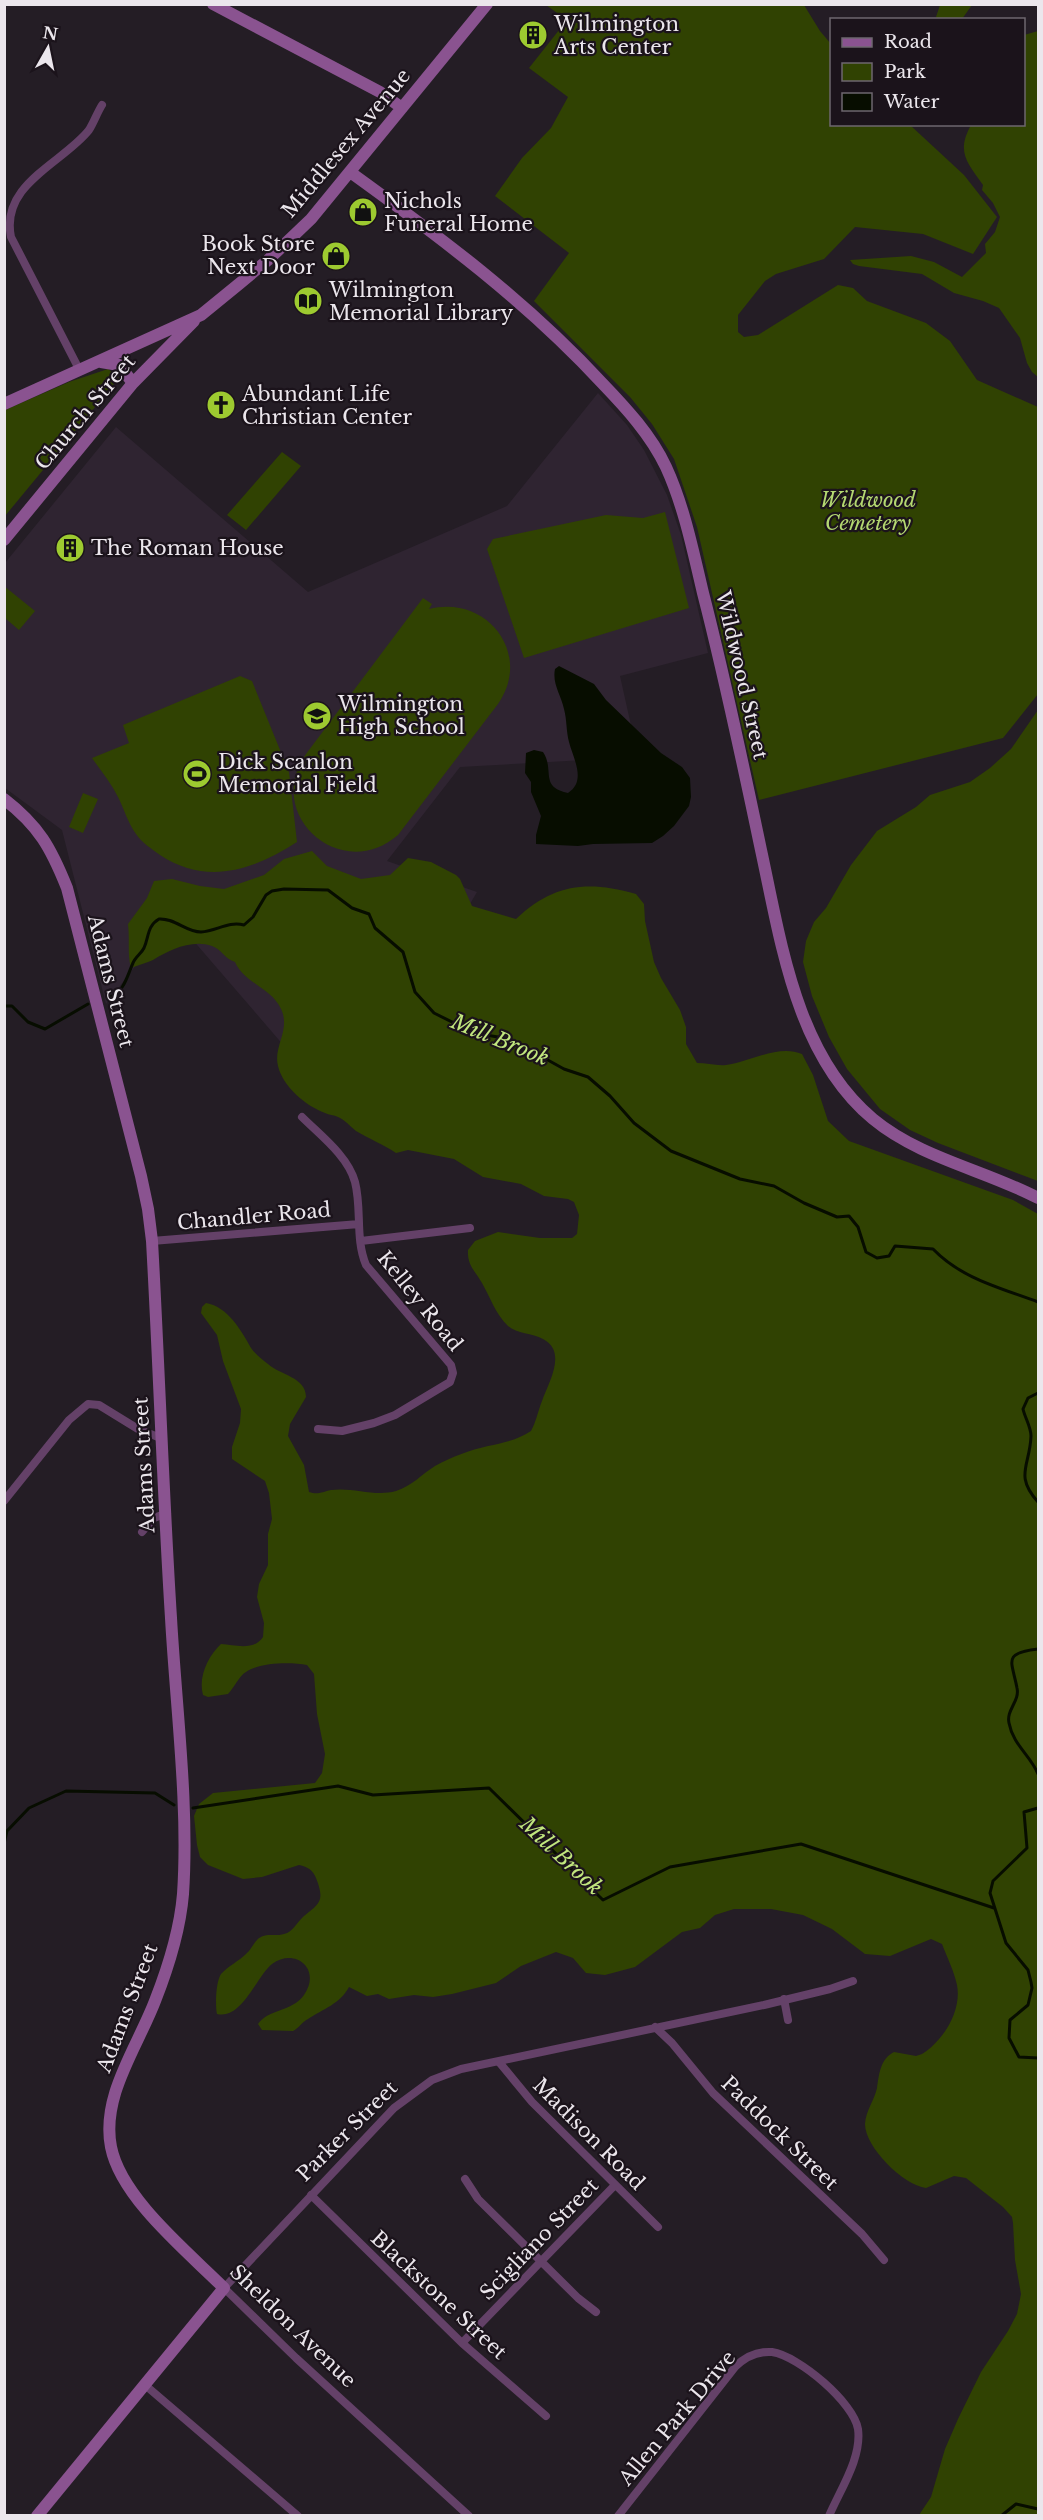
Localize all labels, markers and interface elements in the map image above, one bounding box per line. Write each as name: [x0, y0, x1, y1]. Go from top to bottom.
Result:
place label: Wilmington Arts Center: [553, 12, 679, 59]
north arrow: [18, 18, 78, 78]
legend: [830, 18, 1025, 126]
building icon: Wilmington Arts Center: [517, 19, 549, 51]
text: N: [41, 22, 59, 44]
text: Road: [884, 31, 932, 53]
text: Park: [884, 61, 926, 83]
street label: Middlesex Avenue: [277, 64, 415, 222]
text: Water: [883, 91, 940, 113]
place label: Nichols Funeral Home: [384, 189, 533, 236]
shop icon: Nichols Funeral Home: [347, 196, 379, 228]
place label: Book Store Next Door: [202, 232, 315, 279]
shop icon: Book Store Next Door: [320, 240, 352, 272]
place label: Wilmington Memorial Library: [328, 278, 514, 325]
library icon: Wilmington Memorial Library: [292, 285, 324, 317]
street label: Church Street: [30, 349, 140, 474]
place label: Abundant Life Christian Center: [241, 382, 413, 429]
church icon: Abundant Life Christian Center: [205, 389, 237, 421]
park label: Wildwood Cemetery: [820, 488, 916, 535]
building icon: The Roman House: [54, 532, 86, 564]
place label: The Roman House: [91, 536, 284, 560]
street label: Wildwood Street: [711, 587, 773, 762]
place label: Wilmington High School: [337, 692, 465, 739]
school or university icon: Wilmington High School: [301, 700, 333, 732]
place label: Dick Scanlon Memorial Field: [218, 750, 377, 797]
sports icon: Dick Scanlon Memorial Field: [181, 758, 213, 790]
street label: Adams Street: [83, 911, 139, 1050]
water label: Mill Brook: [446, 1008, 553, 1071]
street label: Chandler Road: [176, 1197, 332, 1235]
street label: Kelley Road: [372, 1246, 468, 1356]
street label: Adams Street: [128, 1396, 160, 1535]
water label: Mill Brook: [514, 1811, 608, 1901]
street label: Adams Street: [91, 1940, 163, 2077]
street label: Paddock Street: [717, 2071, 844, 2195]
street label: Madison Road: [528, 2073, 650, 2195]
street label: Parker Street: [292, 2076, 402, 2186]
street label: Scigliano Street: [475, 2173, 603, 2305]
street label: Blackstone Street: [366, 2226, 512, 2364]
street label: Sheldon Avenue: [225, 2260, 361, 2392]
street label: Allen Park Drive: [613, 2346, 740, 2491]

